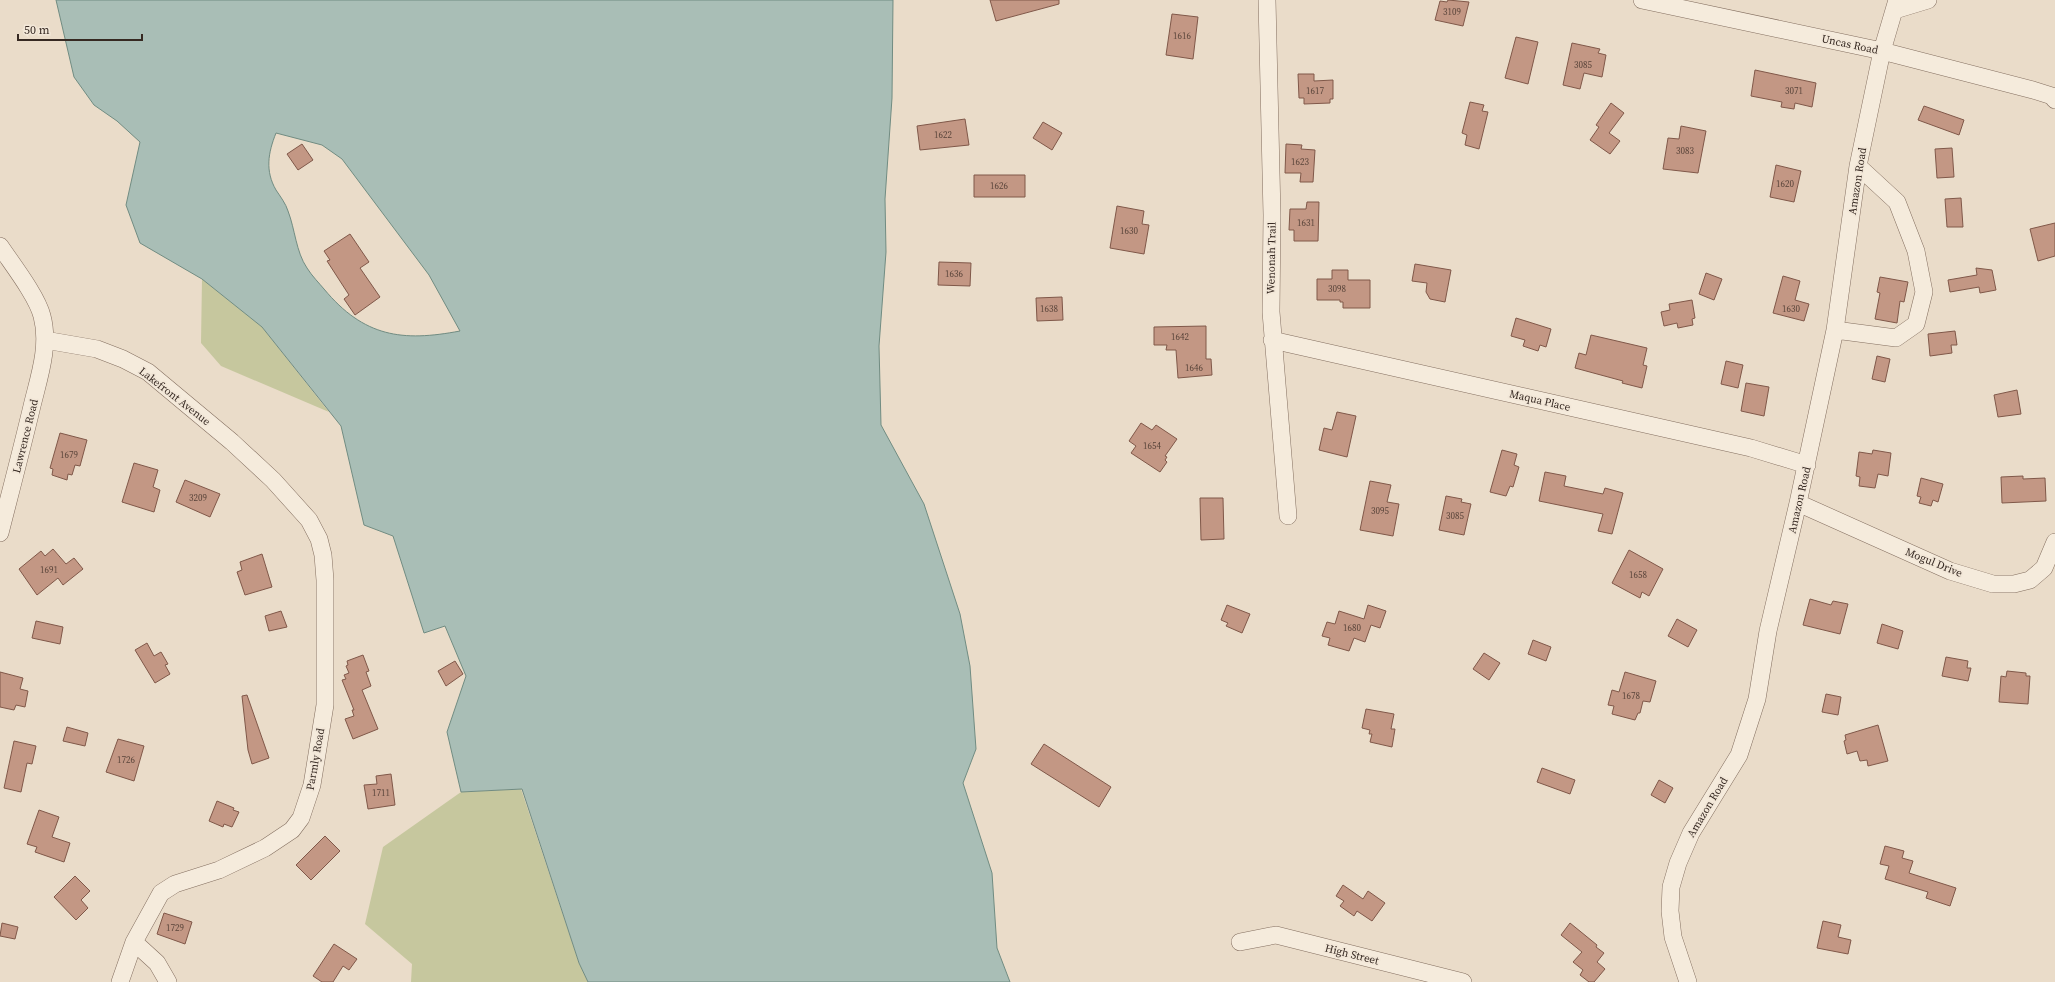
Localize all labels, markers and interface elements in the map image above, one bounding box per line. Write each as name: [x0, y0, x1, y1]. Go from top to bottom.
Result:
house number: 3109: [1443, 6, 1461, 18]
scale bar: [18, 16, 142, 42]
text: 50 m: [24, 22, 50, 38]
house number: 1616: [1173, 30, 1191, 42]
street label: Uncas Road: [1820, 31, 1880, 58]
house number: 3085: [1574, 59, 1592, 71]
house number: 1617: [1306, 85, 1324, 97]
house number: 3071: [1785, 85, 1803, 97]
house number: 1622: [934, 129, 952, 141]
house number: 3083: [1676, 145, 1694, 157]
street label: Amazon Road: [1845, 146, 1870, 216]
house number: 1623: [1291, 156, 1309, 168]
house number: 1620: [1776, 178, 1794, 190]
house number: 1626: [990, 180, 1008, 192]
house number: 1631: [1297, 217, 1315, 229]
street label: Wenonah Trail: [1263, 222, 1280, 294]
house number: 1630: [1120, 225, 1138, 237]
house number: 1636: [945, 268, 963, 280]
house number: 3098: [1328, 283, 1346, 295]
house number: 1638: [1040, 303, 1058, 315]
house number: 1630: [1782, 303, 1800, 315]
house number: 1642: [1171, 331, 1189, 343]
house number: 1646: [1185, 362, 1203, 374]
street label: Lakefront Avenue: [136, 364, 214, 429]
street label: Maqua Place: [1508, 386, 1572, 415]
street label: Lawrence Road: [9, 397, 42, 475]
house number: 1654: [1143, 440, 1161, 452]
house number: 1679: [60, 449, 78, 461]
street label: Amazon Road: [1785, 465, 1815, 535]
house number: 3209: [189, 492, 207, 504]
house number: 3095: [1371, 505, 1389, 517]
house number: 3085: [1446, 510, 1464, 522]
street label: Mogul Drive: [1903, 544, 1965, 581]
house number: 1691: [40, 564, 58, 576]
house number: 1658: [1629, 569, 1647, 581]
house number: 1680: [1343, 622, 1361, 634]
house number: 1678: [1622, 690, 1640, 702]
street label: Parmly Road: [303, 726, 328, 791]
house number: 1726: [117, 754, 135, 766]
street label: Amazon Road: [1683, 774, 1732, 840]
house number: 1711: [372, 787, 390, 799]
house number: 1729: [166, 922, 184, 934]
street label: High Street: [1323, 941, 1381, 969]

